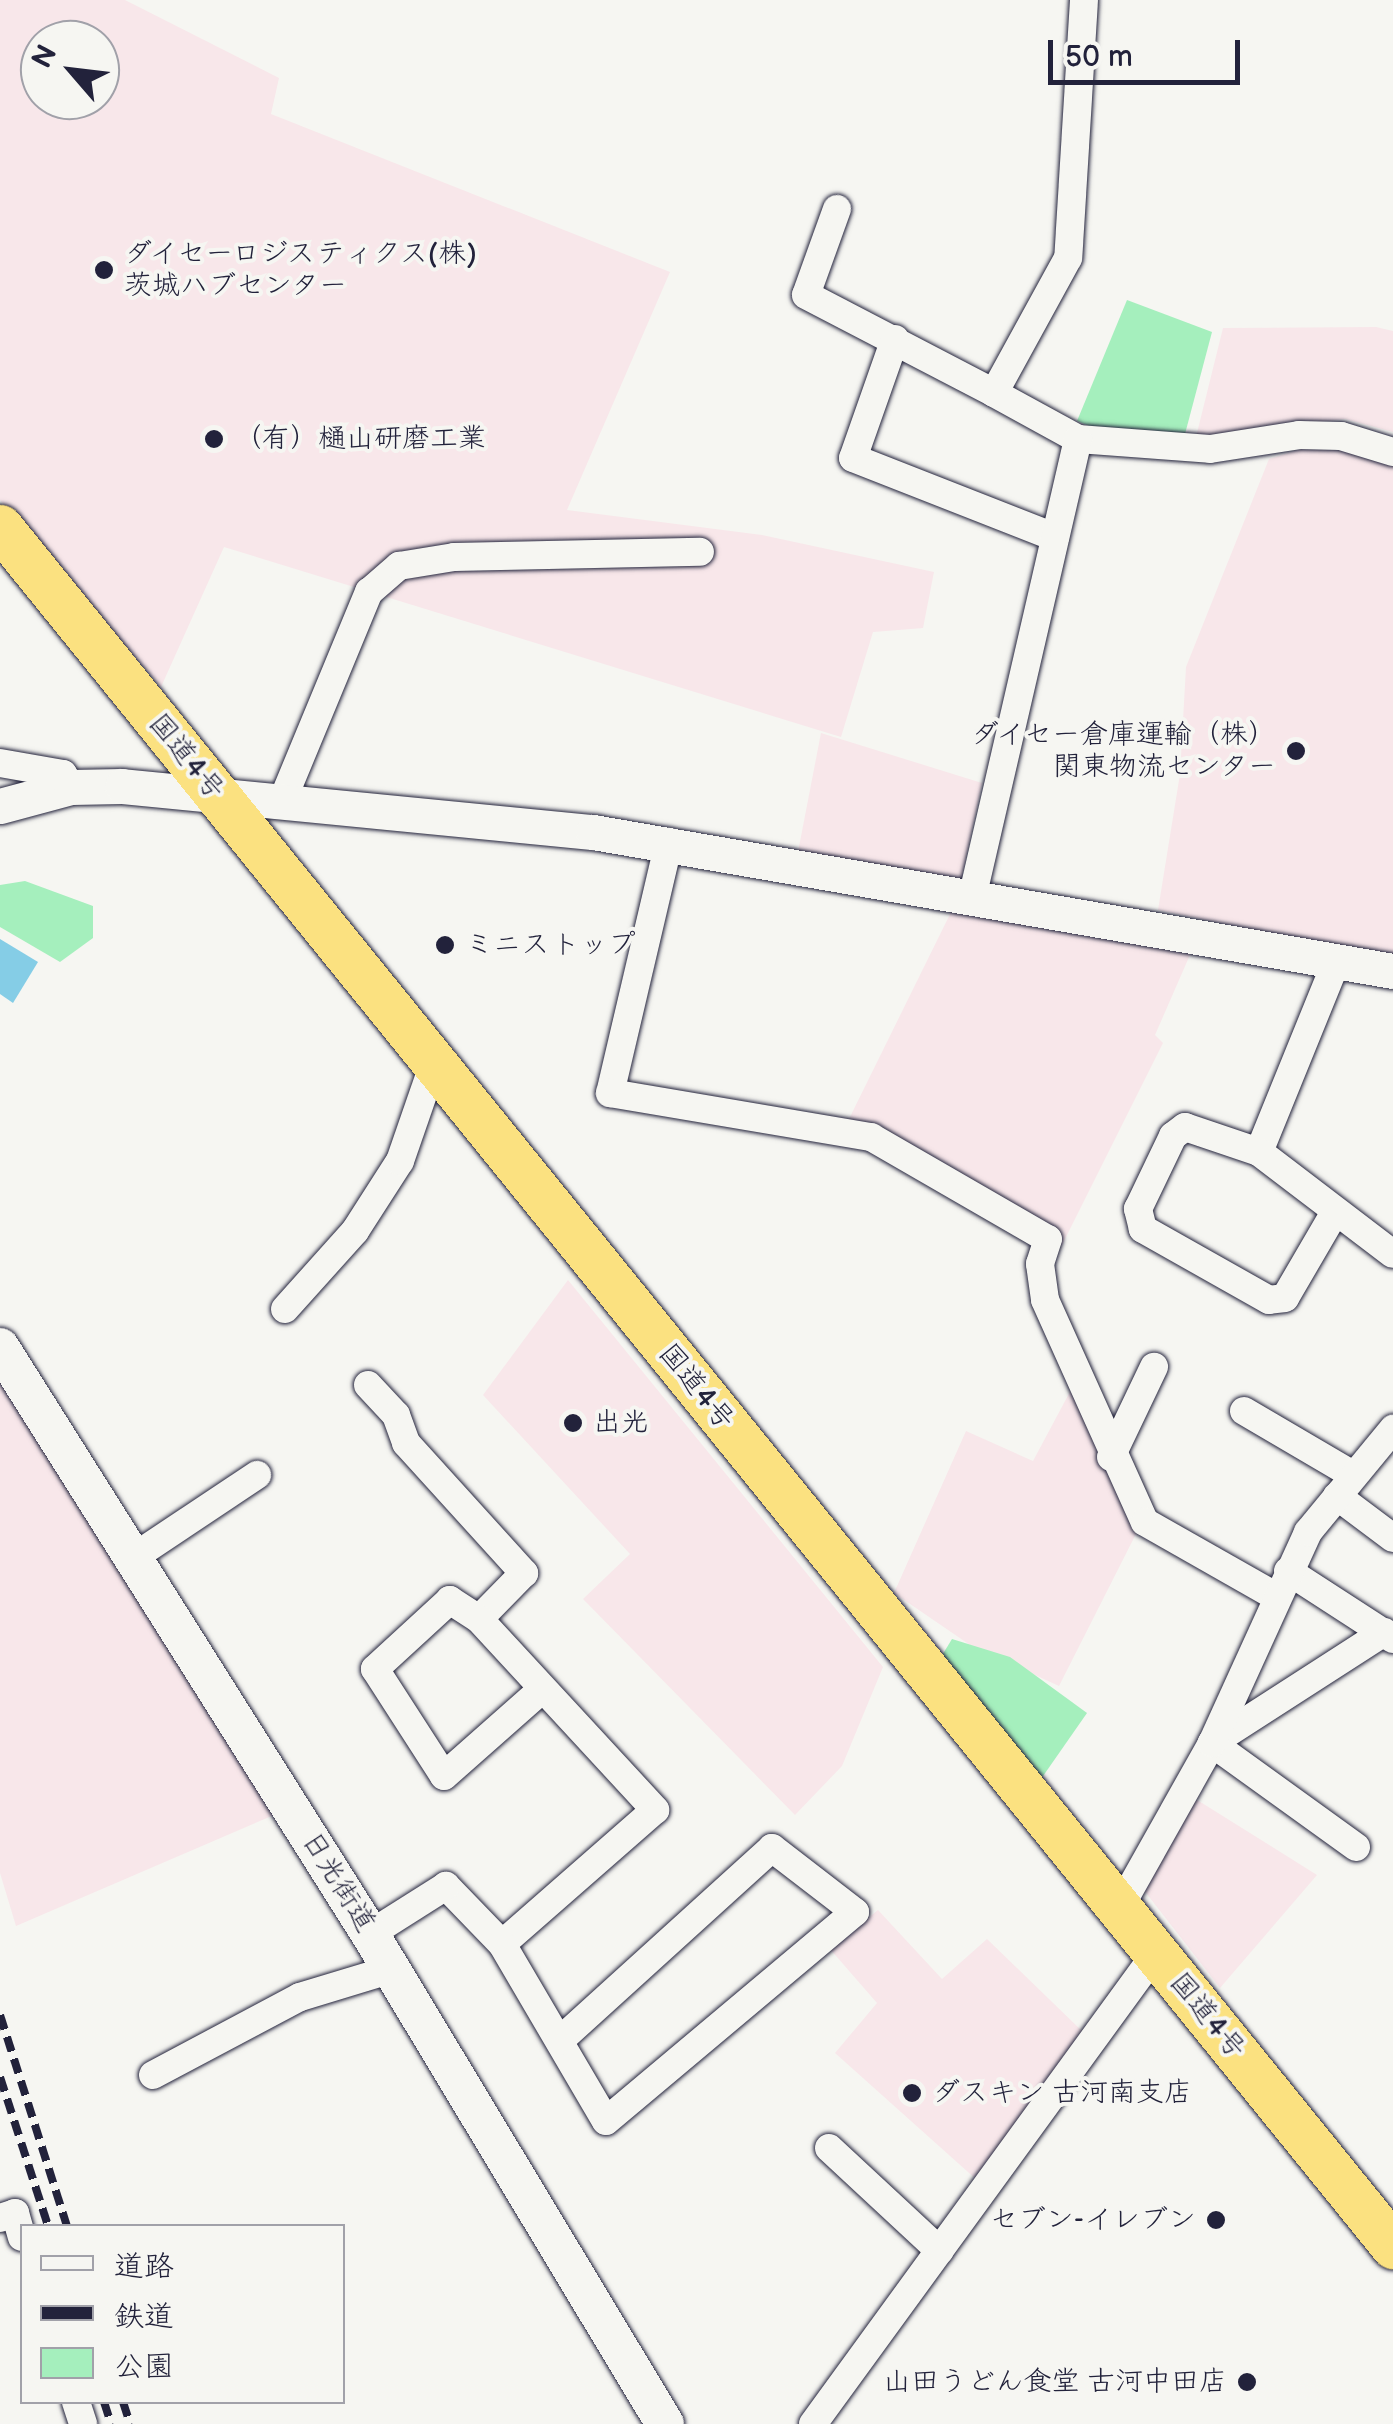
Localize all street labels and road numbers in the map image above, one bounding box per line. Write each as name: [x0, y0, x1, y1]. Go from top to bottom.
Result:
street label: 国道4号: [141, 707, 231, 807]
street label: 国道4号: [651, 1337, 741, 1437]
street label: 日光街道: [294, 1826, 382, 1938]
street label: 国道4号: [1162, 1966, 1252, 2066]

